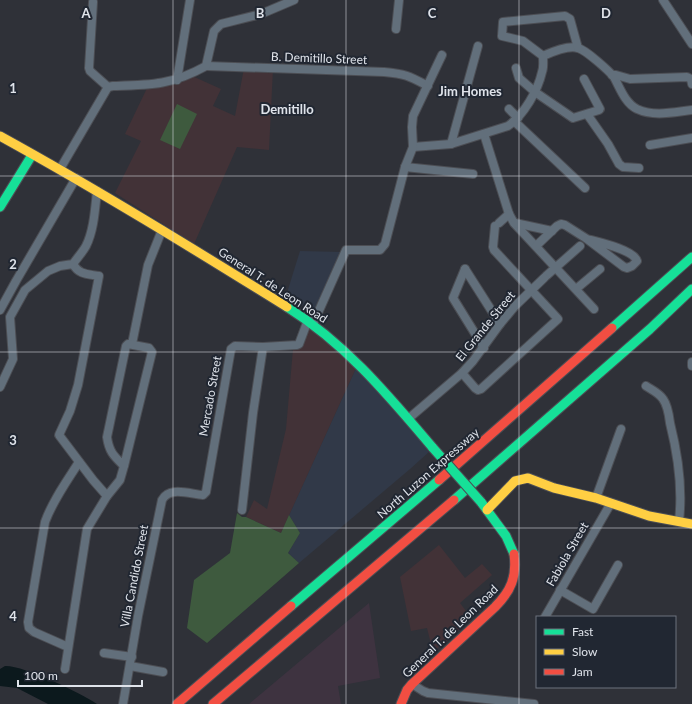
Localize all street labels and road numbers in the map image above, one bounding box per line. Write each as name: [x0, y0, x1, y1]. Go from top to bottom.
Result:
street label: B. Demitillo Street: [271, 49, 368, 67]
street label: General T. de Leon Road: [216, 244, 330, 326]
street label: El Grande Street: [452, 287, 518, 364]
street label: Mercado Street: [196, 354, 225, 437]
street label: North Luzon Expressway: [374, 424, 483, 521]
street label: Fabiola Street: [543, 519, 592, 589]
street label: Villa Candido Street: [117, 523, 151, 629]
street label: General T. de Leon Road: [399, 581, 501, 681]

